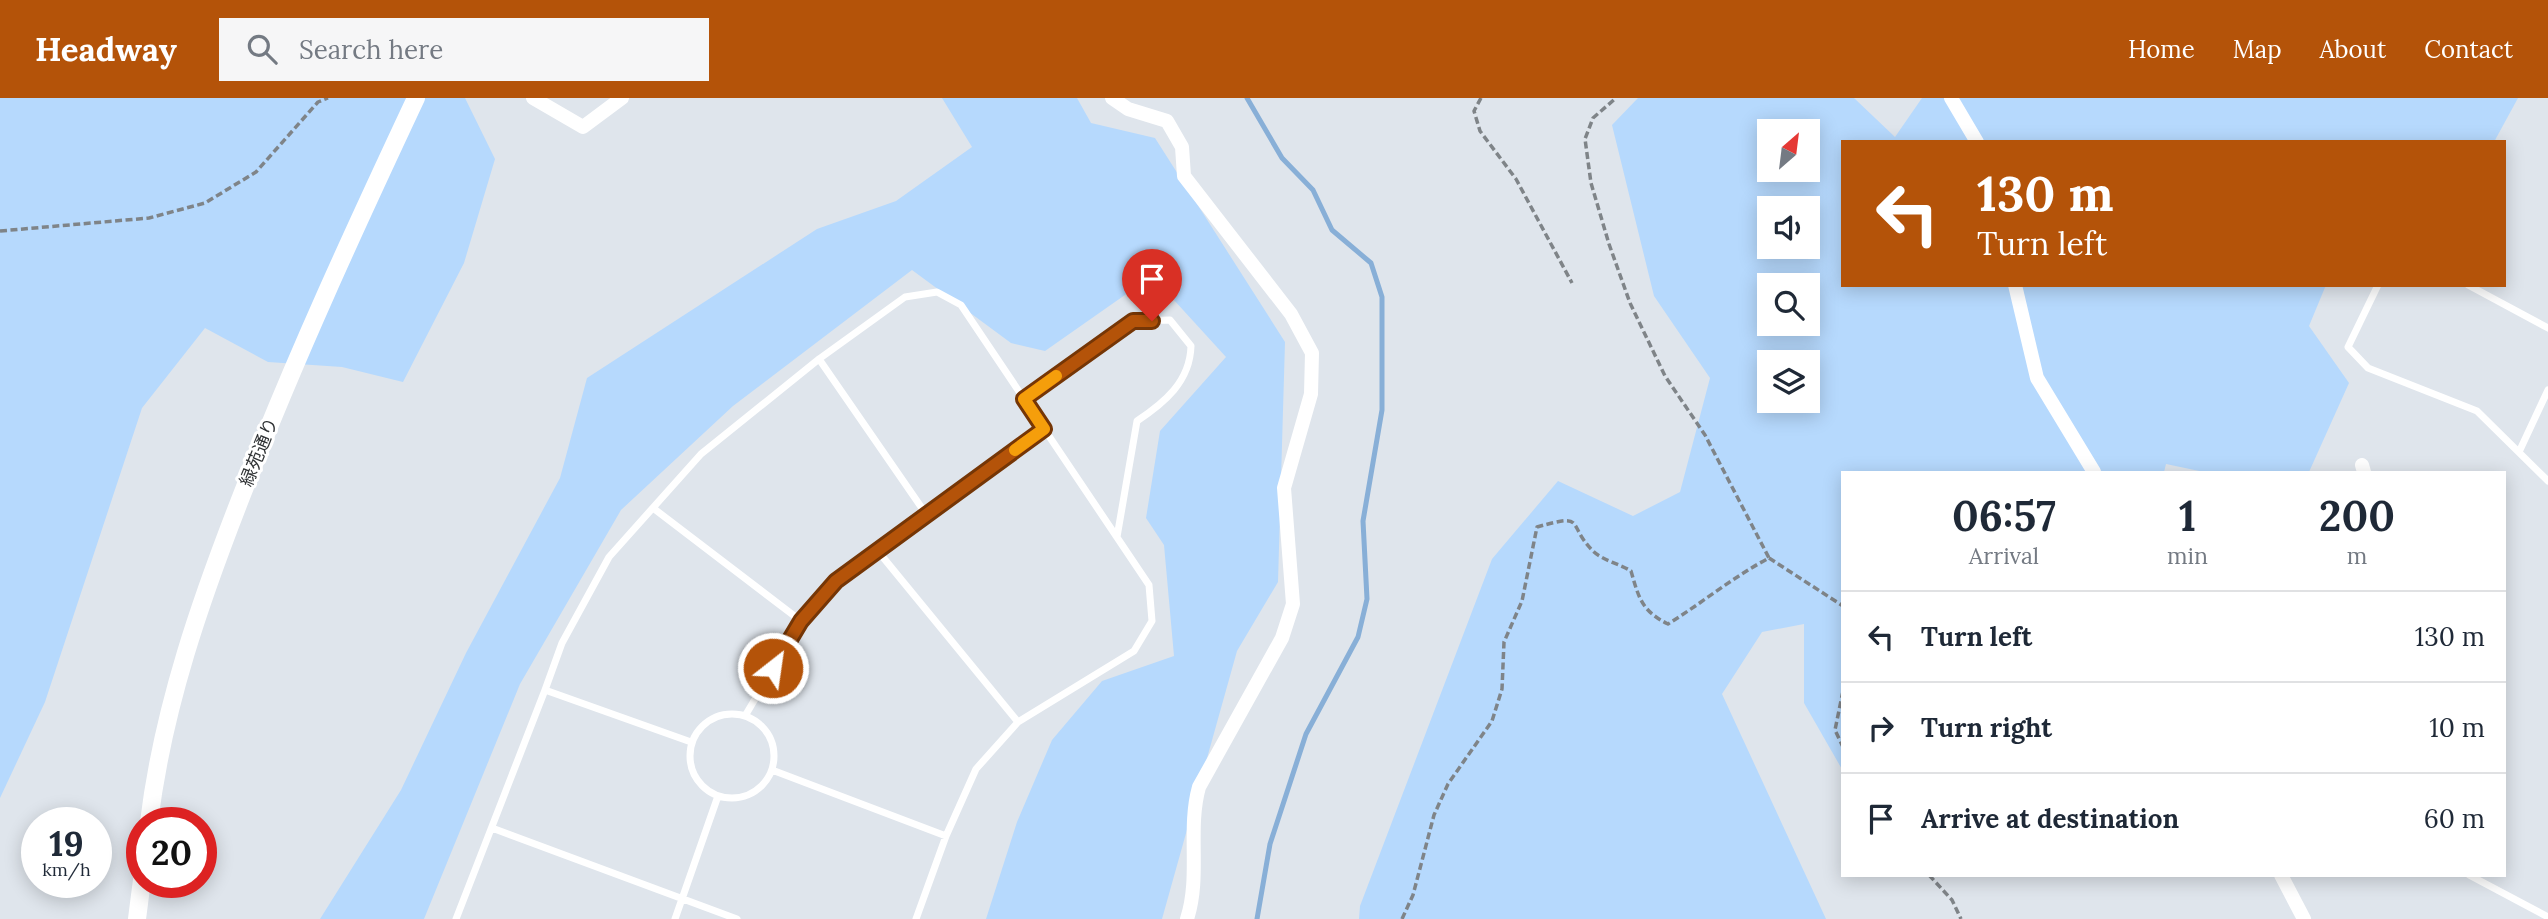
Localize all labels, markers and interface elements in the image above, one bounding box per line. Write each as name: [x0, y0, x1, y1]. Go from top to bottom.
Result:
search box: [219, 18, 709, 81]
text: Headway: [35, 28, 177, 70]
icon: search: [243, 30, 281, 68]
text: Search here: [299, 33, 443, 66]
text: Home: [2128, 34, 2195, 65]
text: Map: [2233, 34, 2282, 65]
text: About: [2320, 34, 2386, 65]
text: Contact: [2424, 34, 2513, 65]
north arrow: [1757, 119, 1820, 182]
map controls: [1757, 119, 1820, 413]
text: 130 m: [1977, 162, 2113, 224]
icon: left: [1862, 168, 1953, 259]
button: sound: [1757, 196, 1820, 259]
text: Turn left: [1977, 223, 2107, 264]
pin: [1122, 249, 1182, 321]
icon: arrive: [1133, 260, 1171, 298]
button: search: [1757, 273, 1820, 336]
button: layers: [1757, 350, 1820, 413]
street label: 緑苑通り: [234, 414, 283, 489]
text: 06:57: [1952, 489, 2056, 543]
text: 1: [2179, 489, 2196, 543]
text: 200: [2319, 489, 2395, 543]
text: Arrival: [1969, 541, 2039, 570]
text: min: [2167, 541, 2208, 570]
text: m: [2347, 541, 2367, 570]
icon: left: [1862, 618, 1900, 656]
text: Turn left: [1921, 620, 2032, 653]
text: 130 m: [2415, 620, 2485, 653]
position arrow: [736, 631, 810, 705]
icon: right: [1862, 709, 1900, 747]
text: Turn right: [1921, 711, 2052, 744]
text: 10 m: [2429, 711, 2485, 744]
icon: arrive: [1862, 800, 1900, 838]
text: Arrive at destination: [1921, 802, 2179, 835]
text: 60 m: [2424, 802, 2485, 835]
speed limit sign: 20: [126, 807, 217, 898]
text: 19: [49, 821, 84, 866]
text: km/h: [42, 858, 91, 881]

